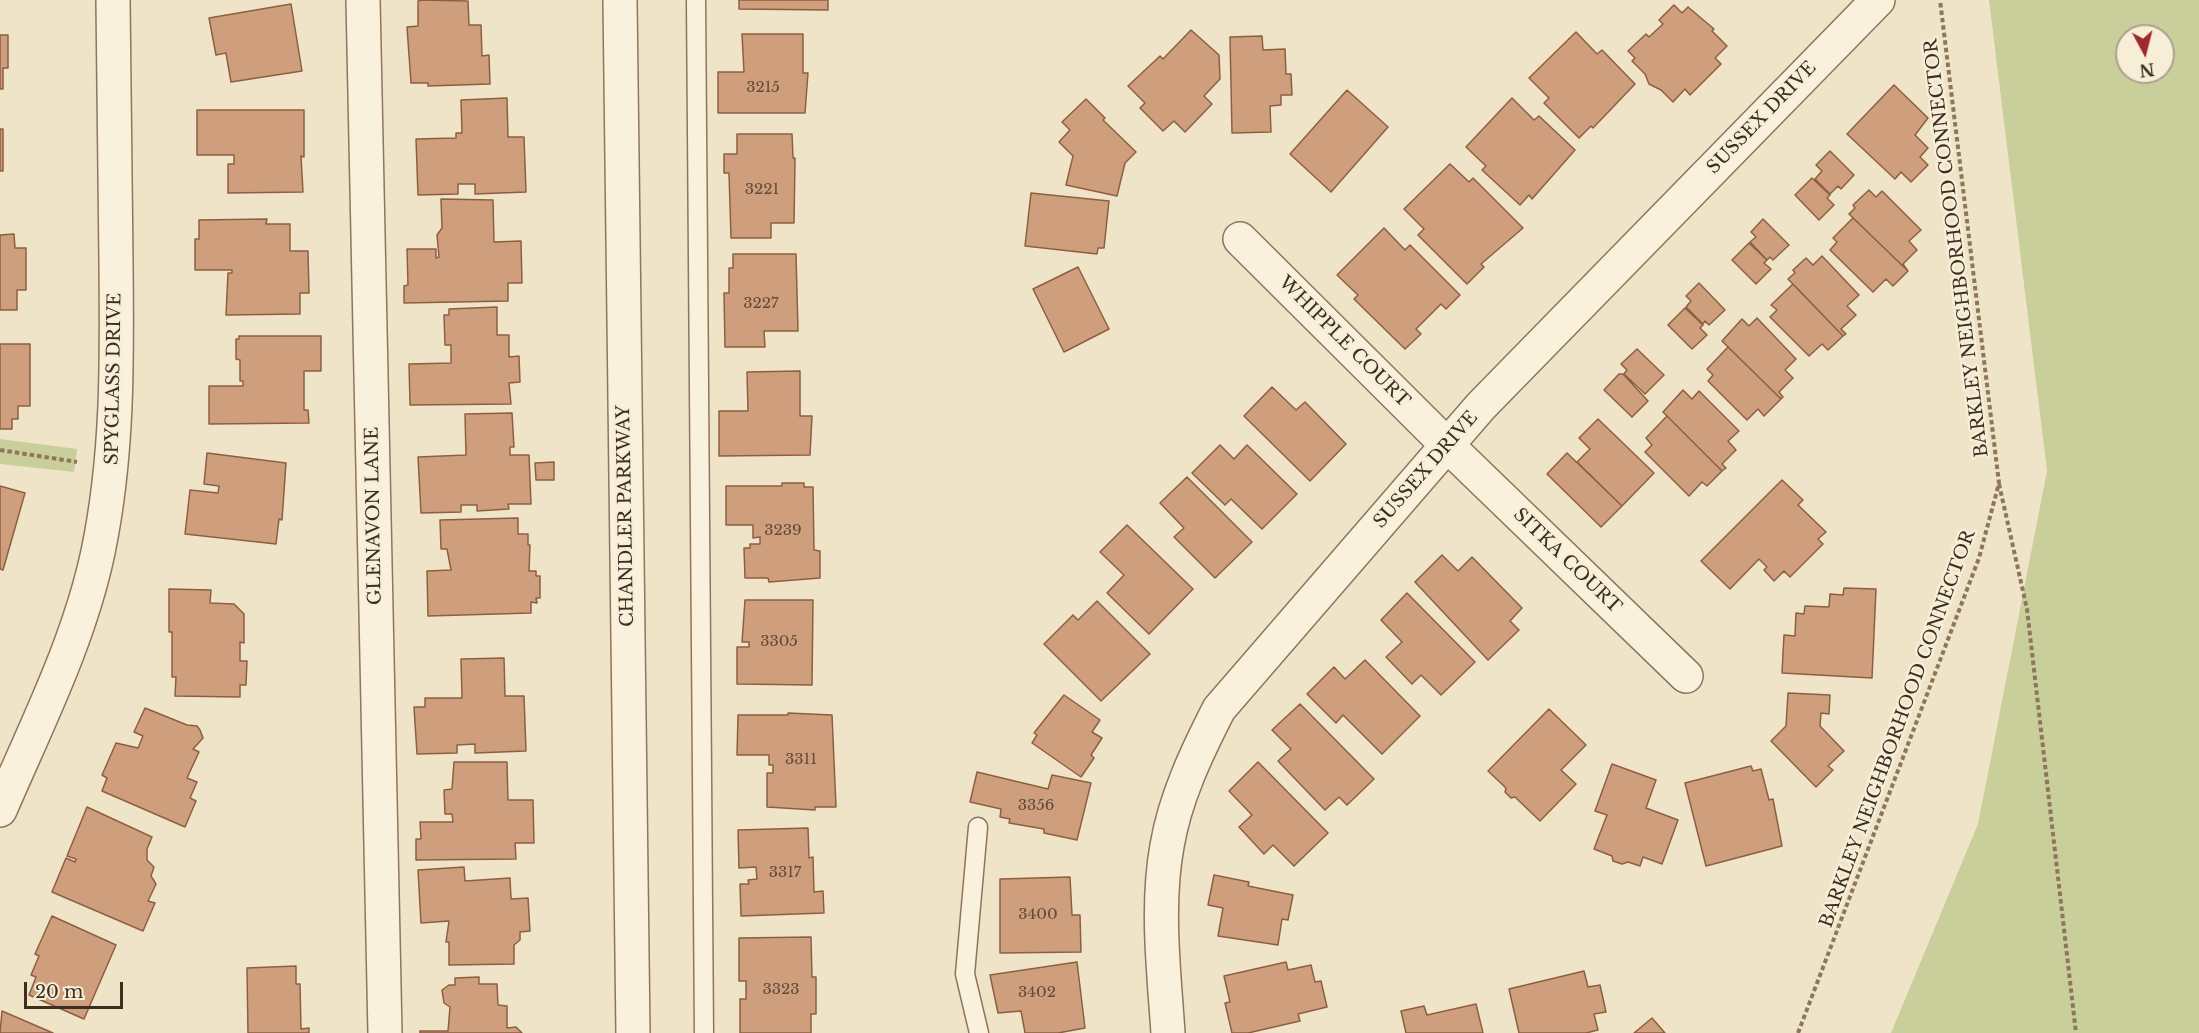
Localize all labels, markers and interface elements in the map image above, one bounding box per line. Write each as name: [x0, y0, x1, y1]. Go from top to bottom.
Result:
north arrow: [2115, 24, 2175, 84]
street label: BARKLEY NEIGHBORHOOD CONNECTOR: [1921, 37, 1993, 459]
street label: SUSSEX DRIVE: [1703, 57, 1821, 179]
text: N: [2138, 59, 2156, 81]
house number: 3215: [746, 79, 780, 97]
house number: 3221: [745, 181, 779, 199]
street label: WHIPPLE COURT: [1274, 272, 1414, 412]
street label: SPYGLASS DRIVE: [102, 293, 126, 465]
house number: 3227: [743, 295, 779, 313]
street label: CHANDLER PARKWAY: [613, 405, 639, 627]
street label: SUSSEX DRIVE: [1369, 407, 1483, 533]
street label: GLENAVON LANE: [362, 427, 386, 605]
street label: SITKA COURT: [1509, 504, 1625, 618]
house number: 3239: [764, 522, 802, 540]
street label: BARKLEY NEIGHBORHOOD CONNECTOR: [1816, 527, 1980, 931]
house number: 3305: [760, 633, 798, 651]
house number: 3311: [785, 751, 817, 769]
house number: 3356: [1018, 797, 1054, 815]
house number: 3317: [769, 864, 801, 882]
house number: 3400: [1018, 906, 1058, 924]
scale bar: [27, 970, 126, 1008]
text: 20 m: [35, 981, 83, 1003]
house number: 3323: [763, 981, 799, 999]
house number: 3402: [1018, 984, 1056, 1002]

